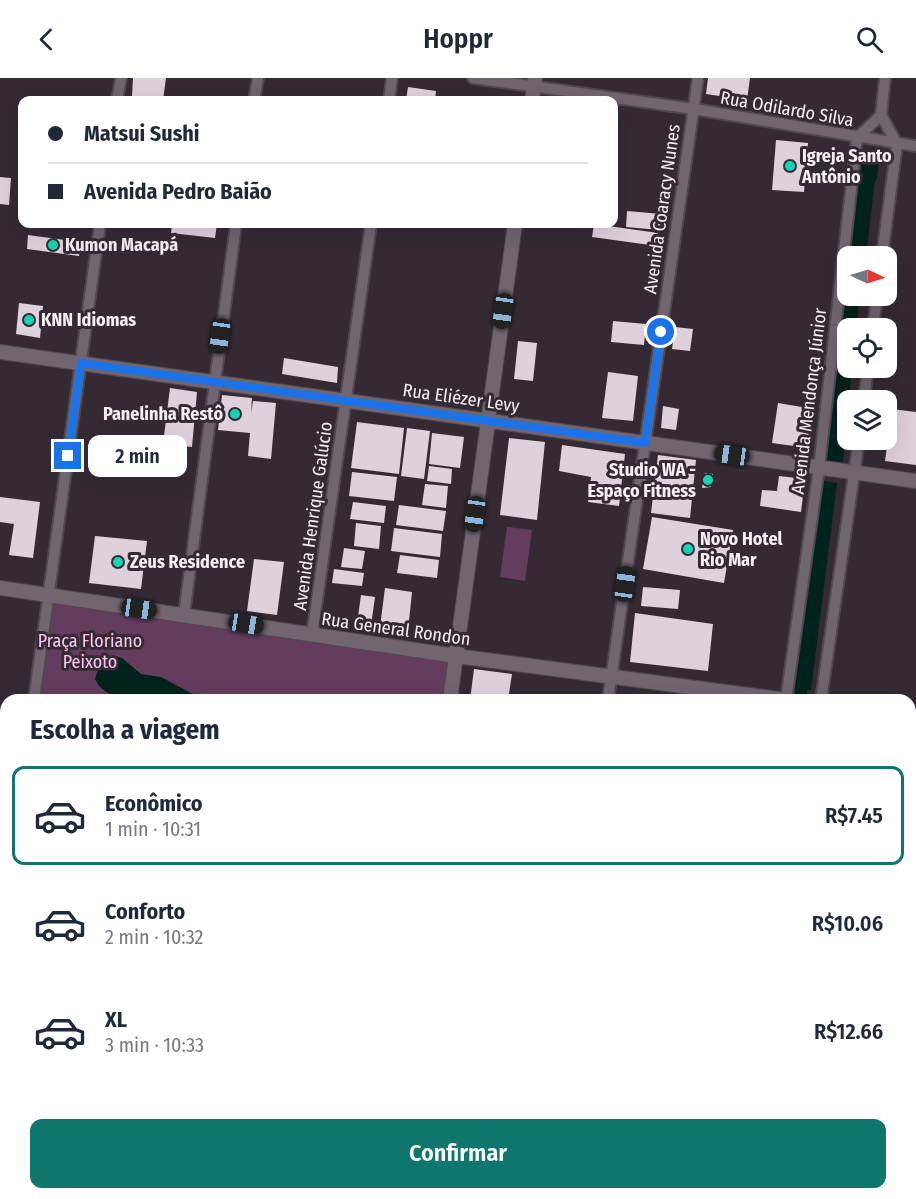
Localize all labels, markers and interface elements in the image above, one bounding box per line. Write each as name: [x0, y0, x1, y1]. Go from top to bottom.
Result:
icon: back: [30, 23, 63, 56]
text: Hoppr: [423, 23, 493, 55]
icon: search: [853, 23, 886, 56]
street label: Rua Odilardo Silva: [719, 86, 856, 132]
text: Matsui Sushi: [84, 120, 200, 147]
street label: Avenida Coaracy Nunes: [639, 123, 685, 295]
place label: Igreja Santo Antônio: [801, 145, 892, 188]
marker: Igreja Santo Antônio: [783, 159, 797, 173]
text: Avenida Pedro Baião: [84, 178, 272, 205]
place label: Kumon Macapá: [65, 234, 178, 256]
marker: Kumon Macapá: [46, 238, 60, 252]
north arrow: [837, 246, 897, 306]
map controls: [837, 246, 897, 450]
car: [492, 292, 514, 330]
street label: Avenida Mendonça Júnior: [787, 306, 831, 495]
place label: KNN Idiomas: [41, 309, 136, 331]
marker: KNN Idiomas: [22, 313, 36, 327]
car: [209, 317, 231, 355]
route start: [647, 318, 674, 345]
button: locate: [837, 318, 897, 378]
street label: Rua Eliézer Levy: [401, 379, 521, 417]
button: layers: [837, 390, 897, 450]
place label: Panelinha Restô: [103, 403, 223, 425]
marker: Panelinha Restô: [228, 407, 242, 421]
street label: Avenida Henrique Galúcio: [289, 420, 337, 612]
callout: 2 min: [89, 435, 188, 477]
route end: [54, 442, 81, 469]
text: 2 min: [115, 444, 160, 468]
car: [713, 444, 751, 466]
place label: Studio WA - Espaço Fitness: [588, 459, 696, 502]
marker: Studio WA - Espaço Fitness: [701, 473, 715, 487]
car: [464, 495, 486, 533]
place label: Novo Hotel Rio Mar: [700, 528, 783, 571]
marker: Novo Hotel Rio Mar: [681, 542, 695, 556]
place label: Zeus Residence: [130, 551, 245, 573]
marker: Zeus Residence: [111, 555, 125, 569]
car: [614, 565, 636, 603]
car: [120, 598, 158, 620]
street label: Rua General Rondon: [320, 608, 472, 650]
car: [227, 612, 265, 636]
park label: Praça Floriano Peixoto: [38, 630, 142, 673]
text: Escolha a viagem: [30, 714, 220, 746]
icon: car: [33, 789, 87, 843]
text: Econômico: [105, 790, 203, 817]
text: R$7.45: [825, 802, 883, 829]
text: 1 min · 10:31: [105, 817, 201, 841]
icon: car: [33, 897, 87, 951]
text: Conforto: [105, 898, 185, 925]
text: R$10.06: [812, 910, 883, 937]
text: 2 min · 10:32: [105, 925, 203, 949]
icon: car: [33, 1005, 87, 1059]
text: XL: [105, 1006, 127, 1033]
text: R$12.66: [814, 1018, 883, 1045]
text: 3 min · 10:33: [105, 1033, 204, 1057]
button: Confirmar: [30, 1119, 886, 1188]

